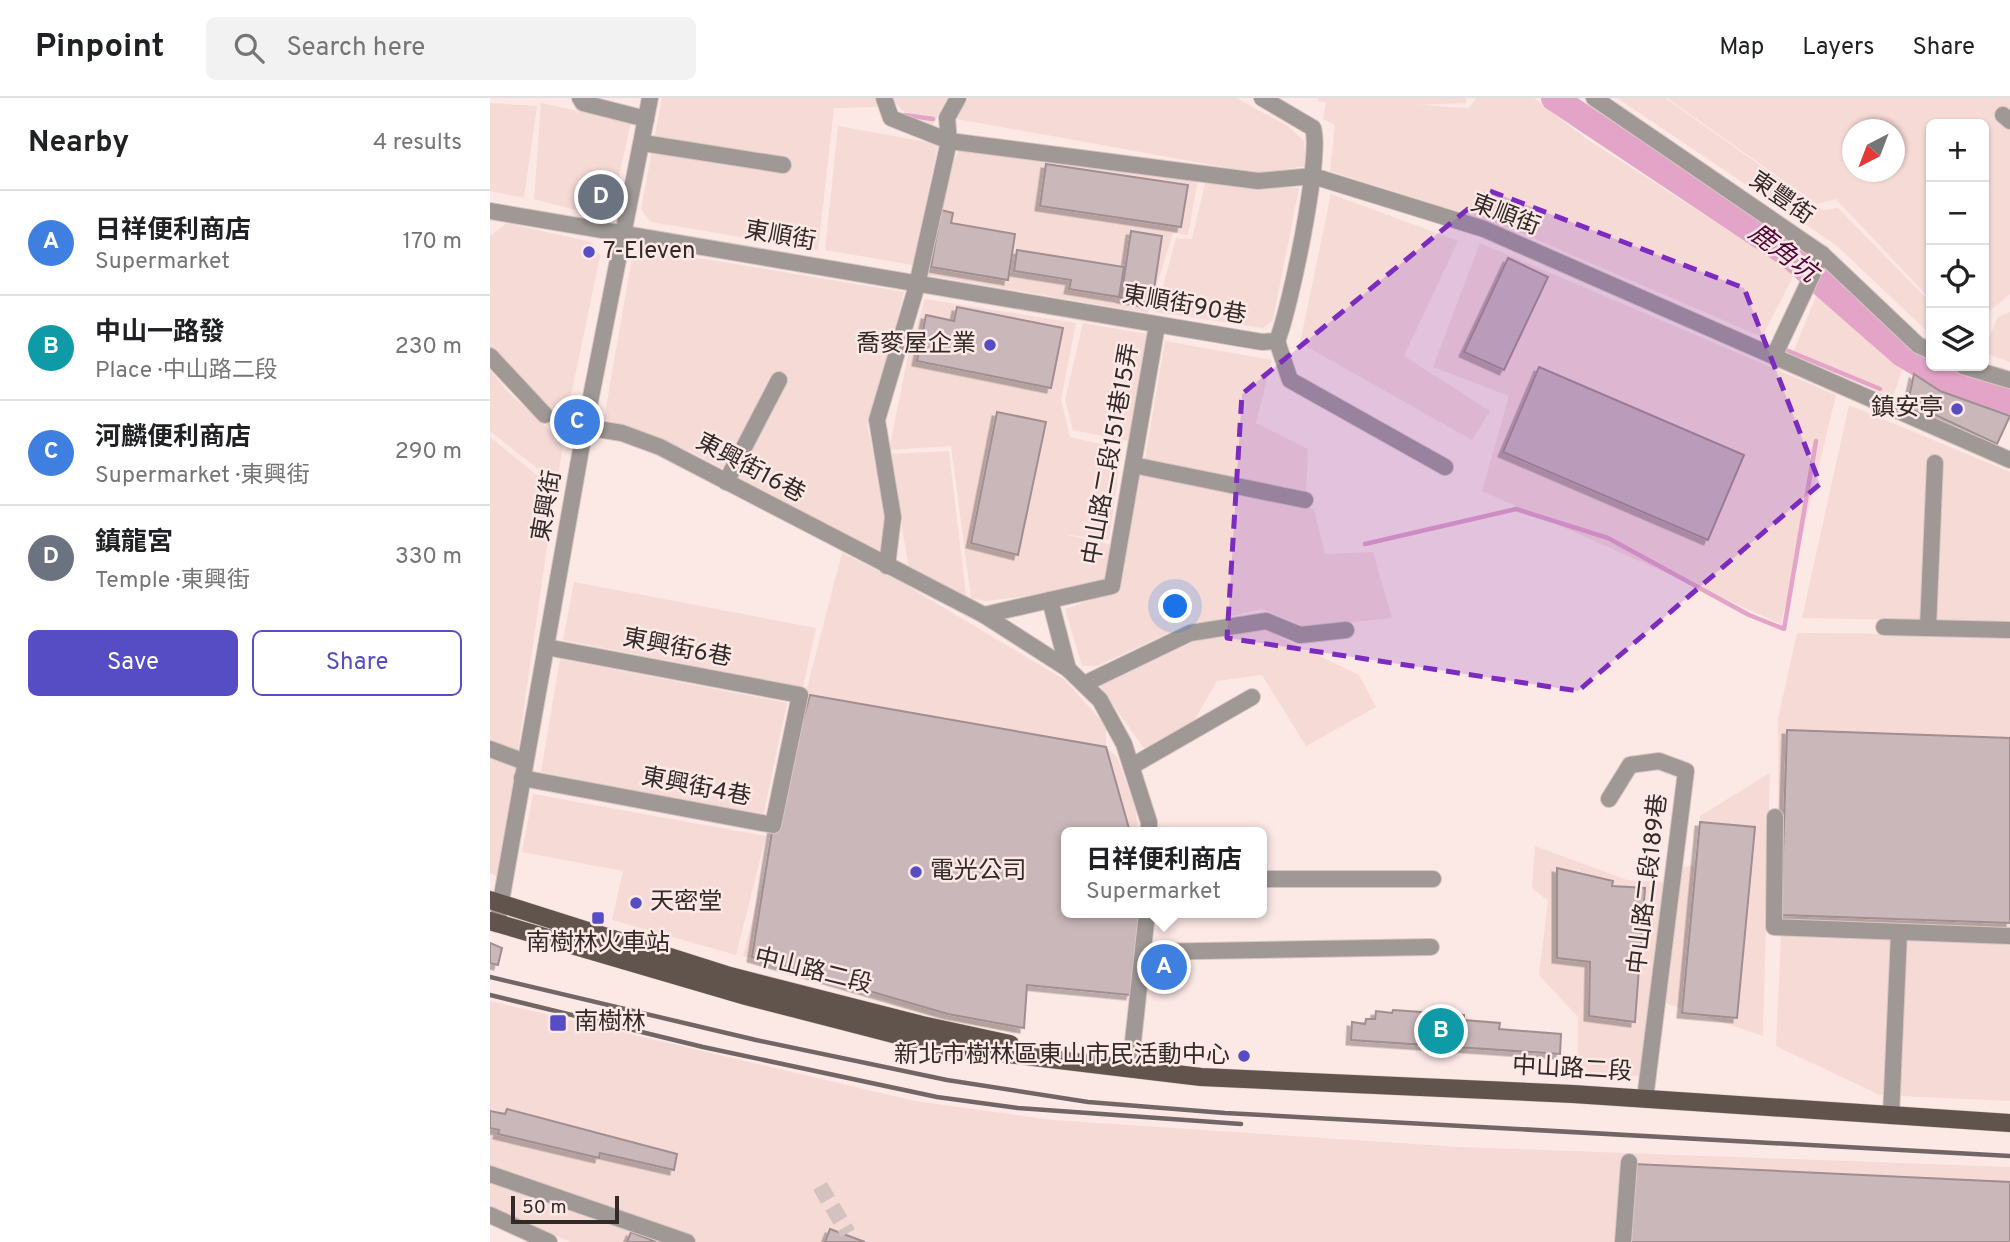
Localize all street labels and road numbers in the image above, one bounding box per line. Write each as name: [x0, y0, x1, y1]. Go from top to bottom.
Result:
street label: 東豐街: [1743, 166, 1819, 232]
street label: 東順街: [1466, 189, 1544, 243]
street label: 東順街: [742, 216, 818, 258]
street label: 東順街90巷: [1120, 280, 1248, 332]
street label: 中山路二段151巷15弄: [1078, 341, 1146, 567]
street label: 東興街16巷: [690, 428, 810, 510]
street label: 東興街: [527, 468, 569, 544]
street label: 東興街6巷: [620, 624, 734, 674]
street label: 東興街4巷: [639, 763, 753, 813]
street label: 中山路二段189巷: [1623, 792, 1675, 976]
street label: 中山路二段: [751, 943, 875, 1001]
street label: 中山路二段: [1511, 1052, 1633, 1088]

